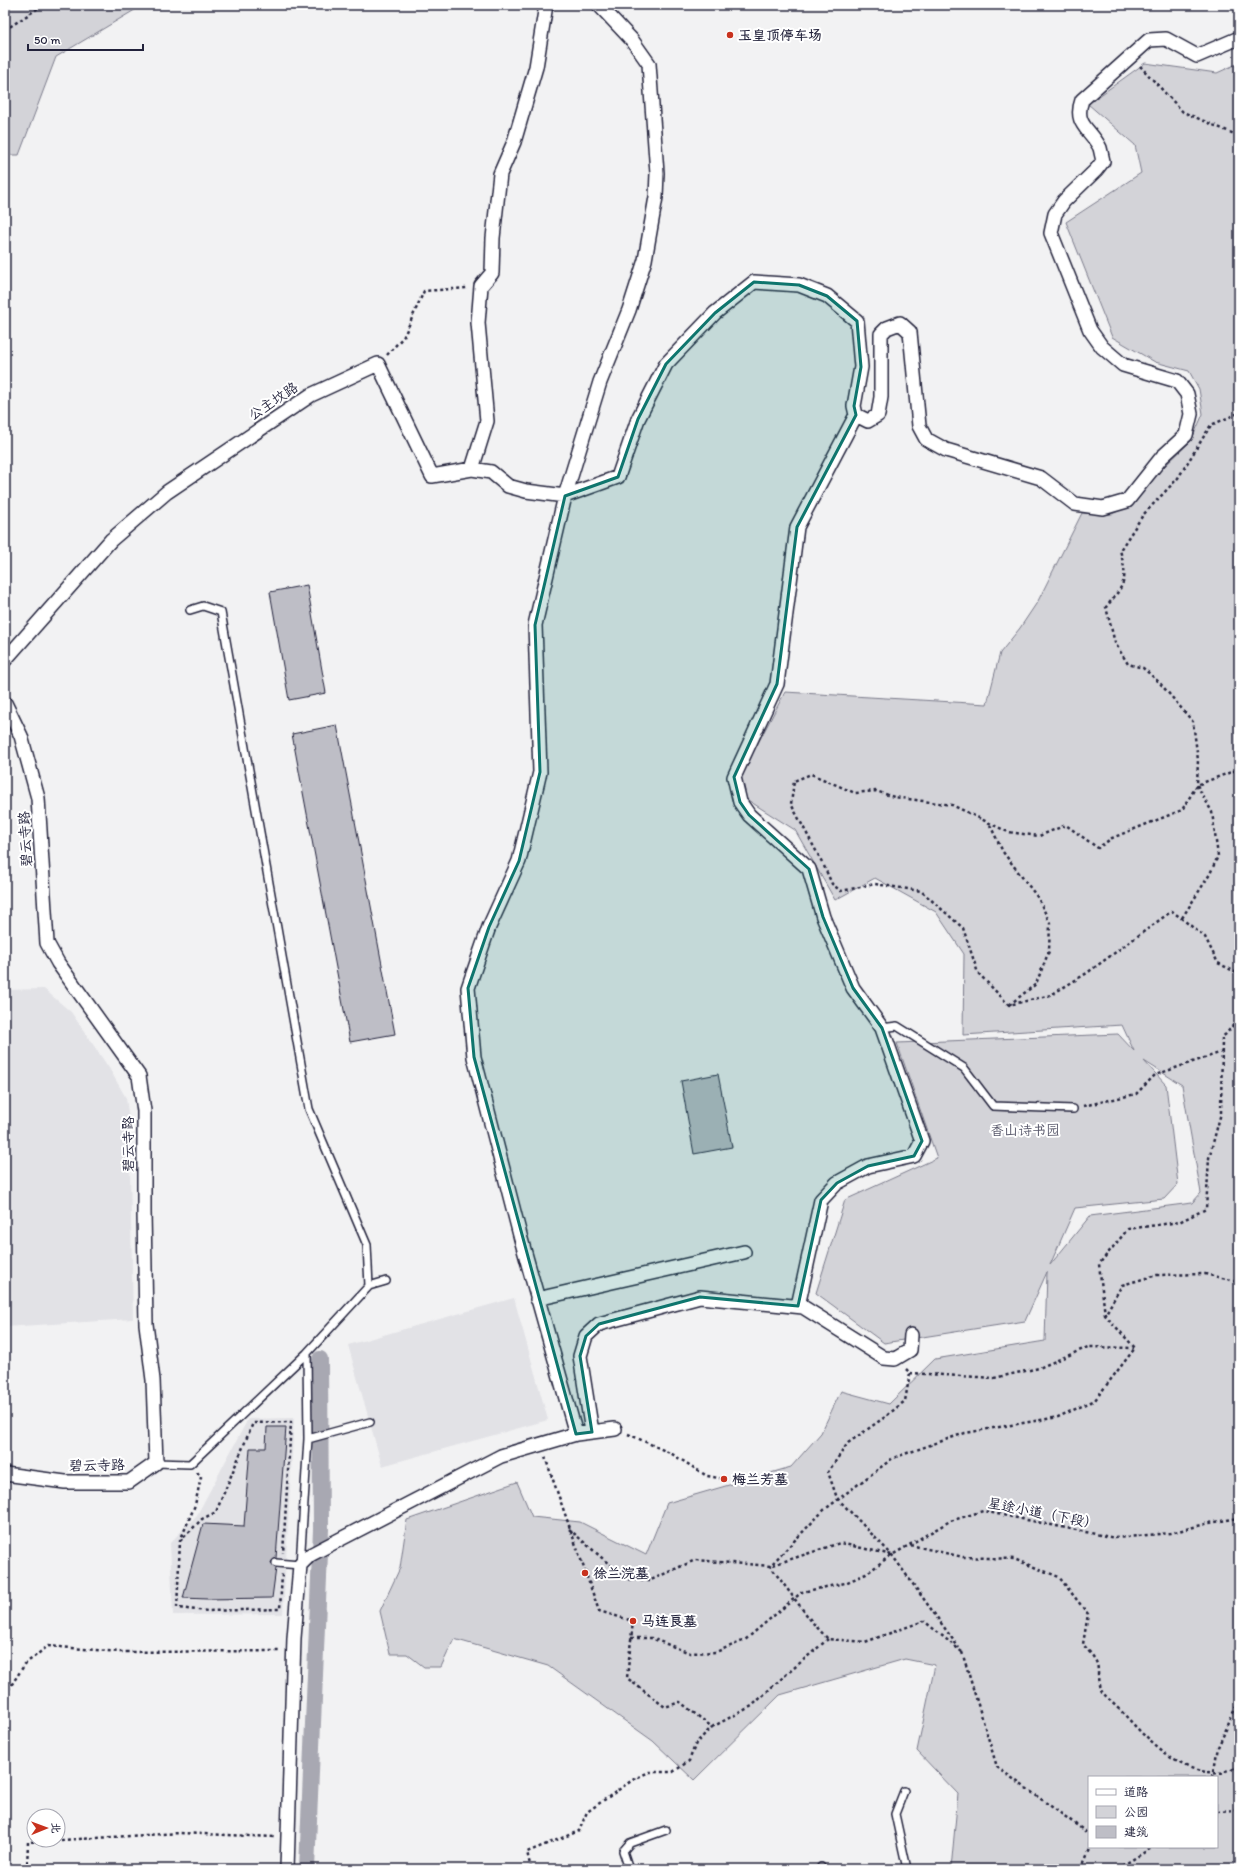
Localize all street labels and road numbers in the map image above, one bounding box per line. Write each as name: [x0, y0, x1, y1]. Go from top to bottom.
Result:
street label: 公主坟路: [245, 379, 301, 424]
street label: 碧云寺路: [16, 811, 35, 867]
street label: 碧云寺路: [120, 1116, 137, 1172]
street label: 碧云寺路: [69, 1457, 125, 1474]
street label: 星途小道（下段）: [986, 1494, 1099, 1533]

